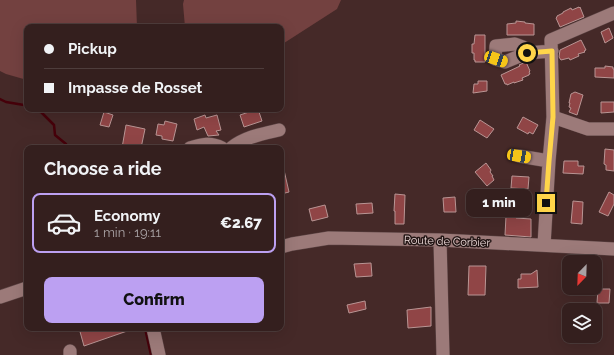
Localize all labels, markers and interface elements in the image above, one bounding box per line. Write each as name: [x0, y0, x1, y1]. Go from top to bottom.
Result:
text: Pickup: [68, 40, 117, 58]
route start: [518, 44, 536, 62]
car: [483, 49, 509, 69]
text: Impasse de Rosset: [68, 79, 202, 97]
car: [506, 148, 532, 164]
text: Choose a ride: [44, 158, 162, 179]
callout: 1 min: [466, 189, 532, 217]
route end: [537, 194, 555, 212]
text: 1 min: [482, 195, 516, 210]
icon: car: [46, 205, 82, 241]
text: Economy: [94, 207, 161, 225]
text: €2.67: [220, 214, 262, 232]
text: 1 min · 19:11: [94, 225, 161, 240]
street label: Route de Corbier: [404, 233, 491, 250]
north arrow: [562, 255, 602, 295]
map controls: [562, 255, 602, 343]
button: Confirm: [44, 277, 264, 323]
button: layers: [562, 303, 602, 343]

